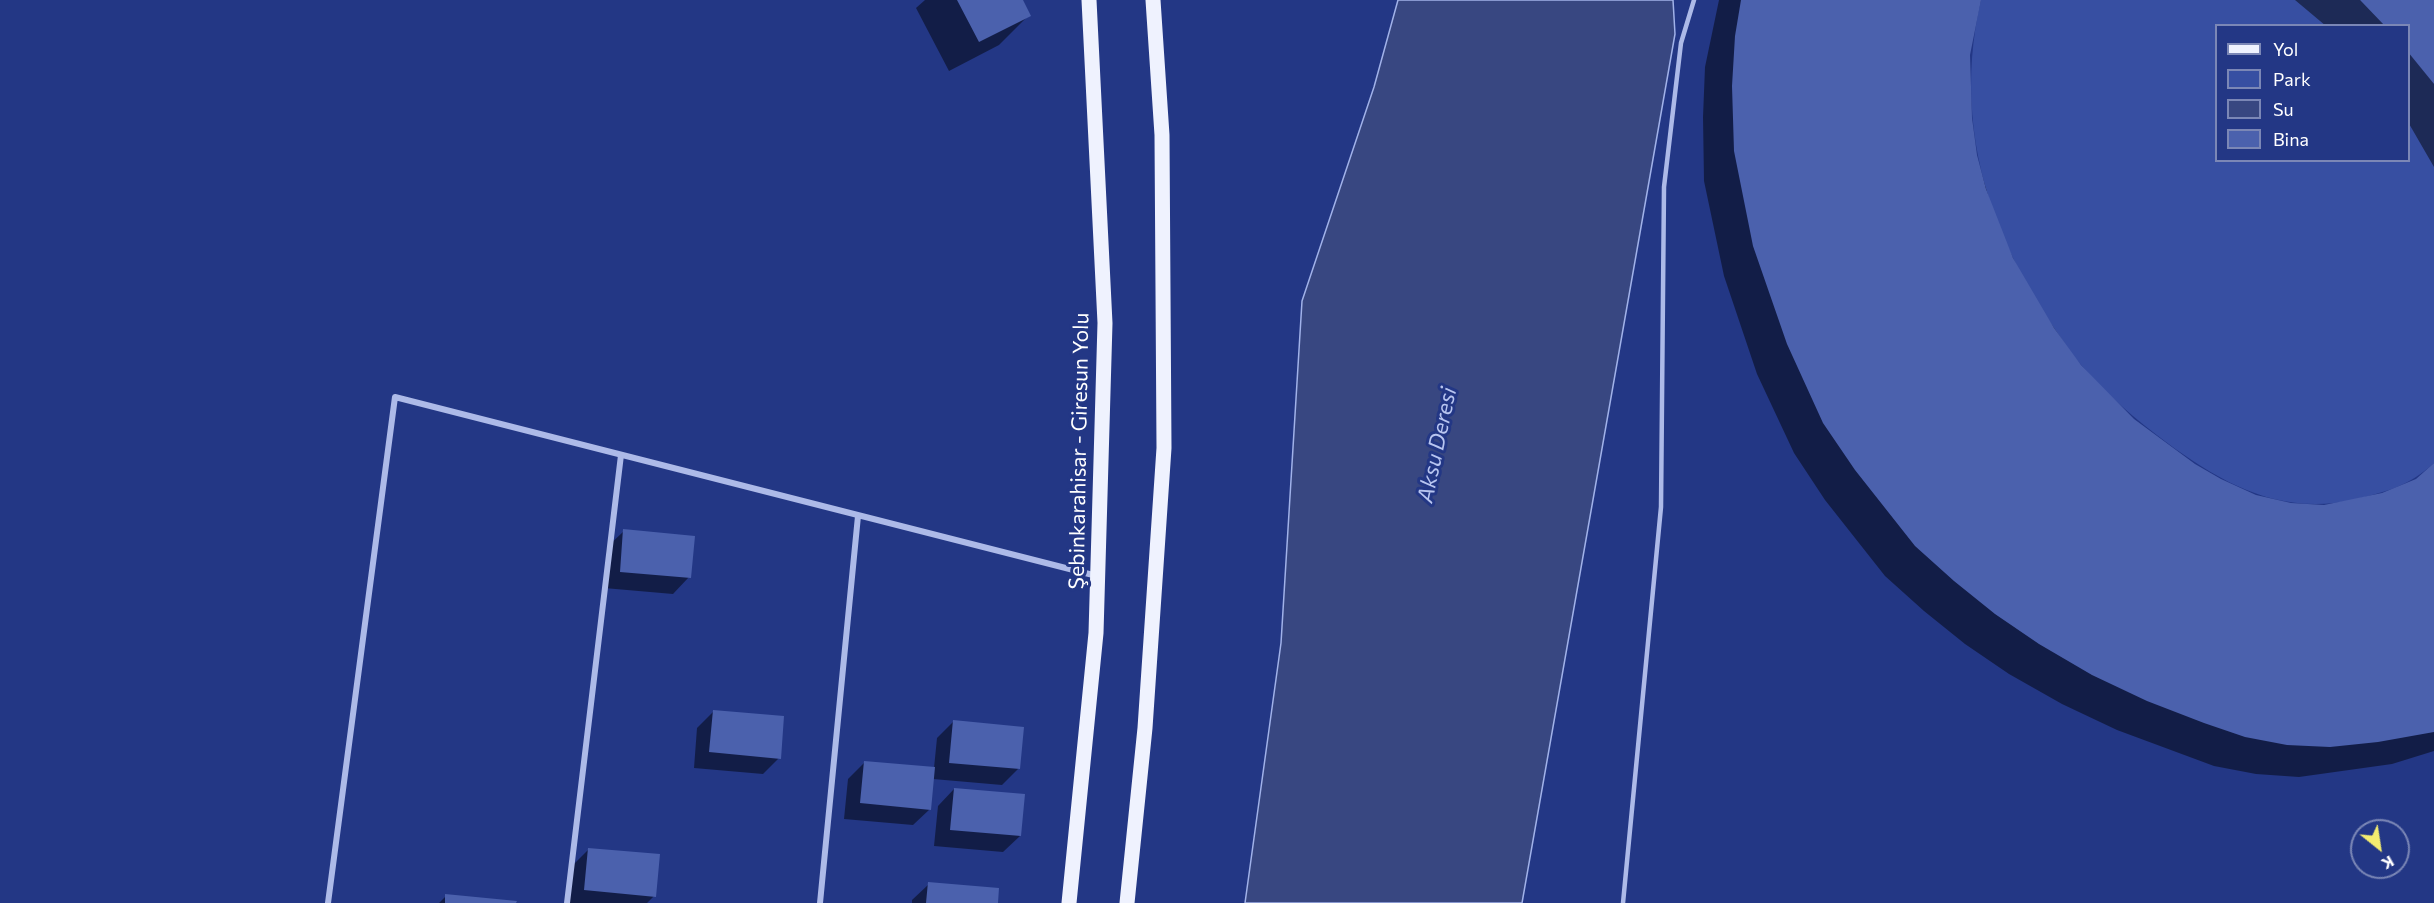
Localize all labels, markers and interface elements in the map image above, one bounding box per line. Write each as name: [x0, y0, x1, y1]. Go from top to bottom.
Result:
legend: [2215, 24, 2410, 162]
text: Yol: [2273, 38, 2298, 60]
text: Park: [2273, 68, 2311, 90]
text: Su: [2273, 98, 2294, 120]
text: Bina: [2273, 128, 2309, 150]
street label: Şebinkarahisar - Giresun Yolu: [1064, 312, 1094, 590]
water label: Aksu Deresi: [1412, 385, 1462, 505]
north arrow: [2350, 819, 2410, 879]
text: K: [2379, 852, 2398, 874]

